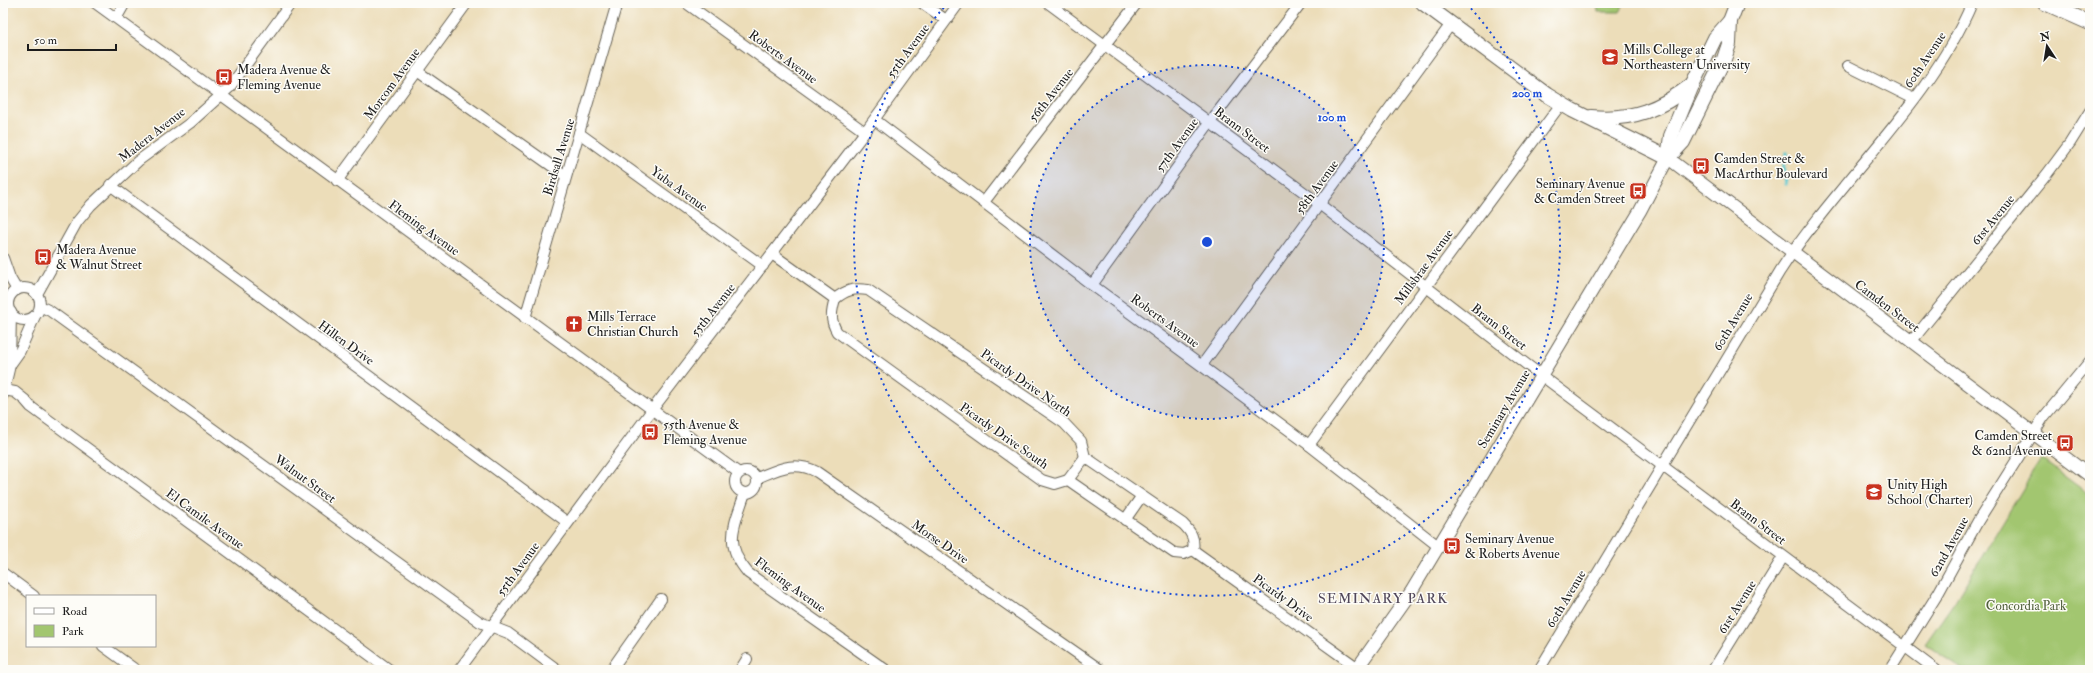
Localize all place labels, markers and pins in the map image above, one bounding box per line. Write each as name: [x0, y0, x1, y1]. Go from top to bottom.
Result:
place label: Mills College at Northeastern University: [1623, 42, 1750, 74]
school or university icon: Mills College at Northeastern University: [1600, 47, 1620, 67]
place label: Madera Avenue & Fleming Avenue: [237, 62, 331, 93]
bus stop icon: Madera Avenue & Fleming Avenue: [214, 67, 234, 87]
place label: Camden Street & MacArthur Boulevard: [1714, 151, 1828, 182]
bus stop icon: Camden Street & MacArthur Boulevard: [1691, 156, 1711, 176]
place label: Seminary Avenue & Camden Street: [1534, 176, 1626, 207]
bus stop icon: Seminary Avenue & Camden Street: [1628, 181, 1648, 201]
centre of rings: [1200, 235, 1214, 249]
place label: Madera Avenue & Walnut Street: [56, 242, 142, 273]
bus stop icon: Madera Avenue & Walnut Street: [33, 247, 53, 267]
place label: Mills Terrace Christian Church: [587, 309, 679, 340]
church icon: Mills Terrace Christian Church: [564, 314, 584, 334]
place label: 55th Avenue & Fleming Avenue: [663, 417, 747, 448]
bus stop icon: 55th Avenue & Fleming Avenue: [640, 422, 660, 442]
place label: Camden Street & 62nd Avenue: [1972, 428, 2053, 459]
bus stop icon: Camden Street & 62nd Avenue: [2055, 433, 2075, 453]
place label: Unity High School (Charter): [1887, 477, 1973, 508]
school or university icon: Unity High School (Charter): [1864, 482, 1884, 502]
place label: Seminary Avenue & Roberts Avenue: [1465, 531, 1560, 562]
bus stop icon: Seminary Avenue & Roberts Avenue: [1442, 536, 1462, 556]

